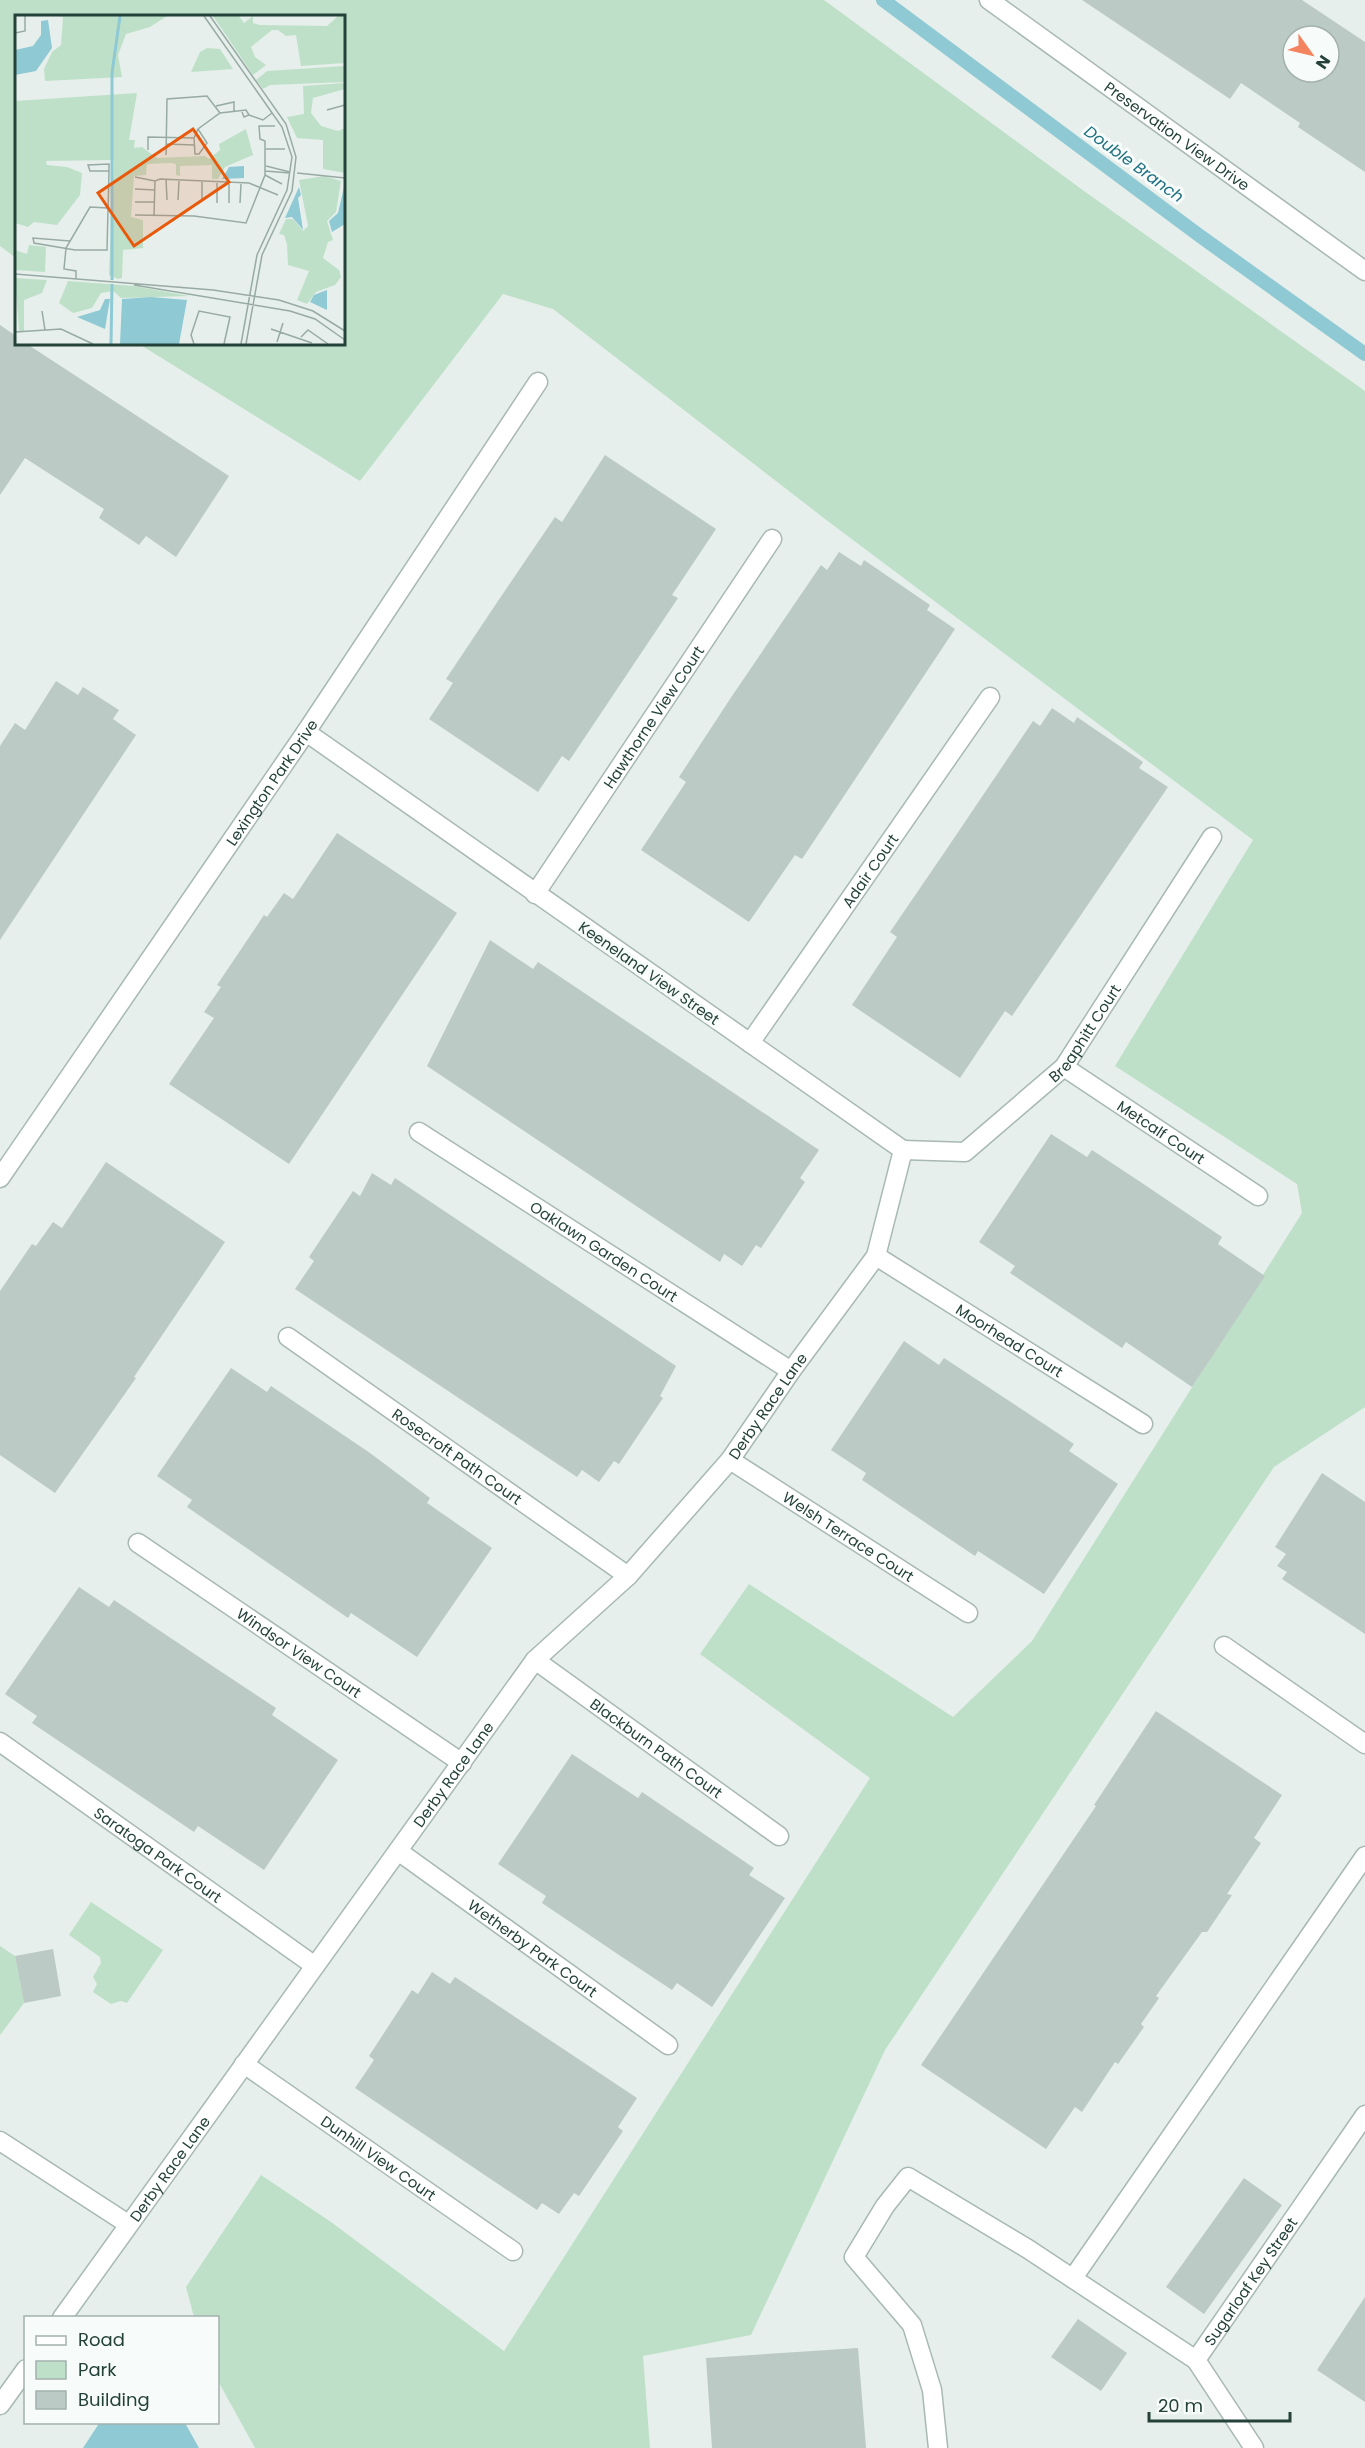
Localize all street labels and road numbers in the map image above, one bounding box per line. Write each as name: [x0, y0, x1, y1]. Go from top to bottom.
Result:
street label: Preservation View Drive: [1100, 76, 1254, 195]
street label: Hawthorne View Court: [598, 641, 708, 792]
street label: Lexington Park Drive: [221, 715, 322, 850]
street label: Adair Court: [837, 829, 903, 912]
street label: Keeneland View Street: [574, 916, 724, 1030]
street label: Breaphitt Court: [1044, 980, 1125, 1087]
street label: Metcalf Court: [1113, 1095, 1210, 1169]
street label: Oaklawn Garden Court: [526, 1196, 682, 1306]
street label: Moorhead Court: [952, 1299, 1067, 1382]
street label: Derby Race Lane: [723, 1348, 812, 1463]
street label: Rosecroft Path Court: [388, 1403, 527, 1509]
street label: Welsh Terrace Court: [779, 1486, 918, 1586]
street label: Windsor View Court: [233, 1603, 366, 1702]
street label: Blackburn Path Court: [586, 1693, 727, 1803]
street label: Derby Race Lane: [408, 1717, 498, 1831]
street label: Saratoga Park Court: [90, 1802, 226, 1907]
street label: Wetherby Park Court: [464, 1894, 602, 2002]
street label: Dunhill View Court: [317, 2110, 440, 2205]
street label: Derby Race Lane: [124, 2112, 215, 2226]
street label: Sugarloaf Key Street: [1199, 2213, 1302, 2350]

